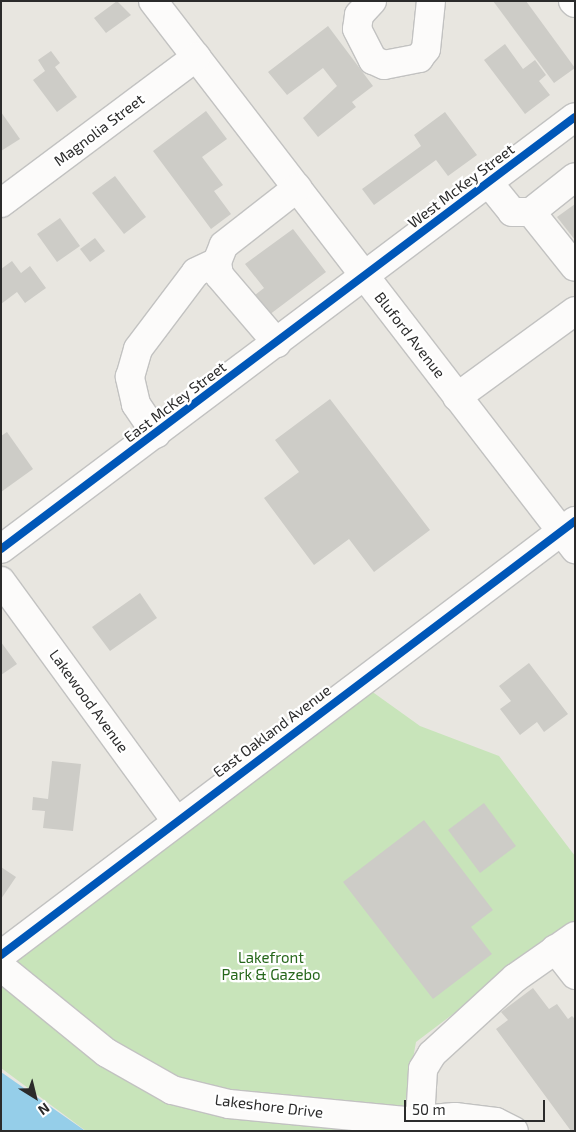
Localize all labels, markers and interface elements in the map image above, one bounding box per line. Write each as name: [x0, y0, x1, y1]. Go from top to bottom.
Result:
street label: Magnolia Street: [50, 90, 148, 170]
street label: West McKey Street: [404, 140, 518, 232]
street label: Bluford Avenue: [371, 288, 449, 382]
street label: East McKey Street: [120, 358, 230, 446]
street label: Lakewood Avenue: [46, 646, 132, 756]
street label: East Oakland Avenue: [210, 681, 334, 781]
park label: Lakefront Park & Gazebo: [221, 948, 321, 983]
north arrow: [10, 1072, 60, 1122]
street label: Lakeshore Drive: [214, 1090, 324, 1122]
scale bar: [406, 1090, 547, 1122]
text: N: [35, 1100, 53, 1119]
text: 50 m: [412, 1100, 446, 1118]

